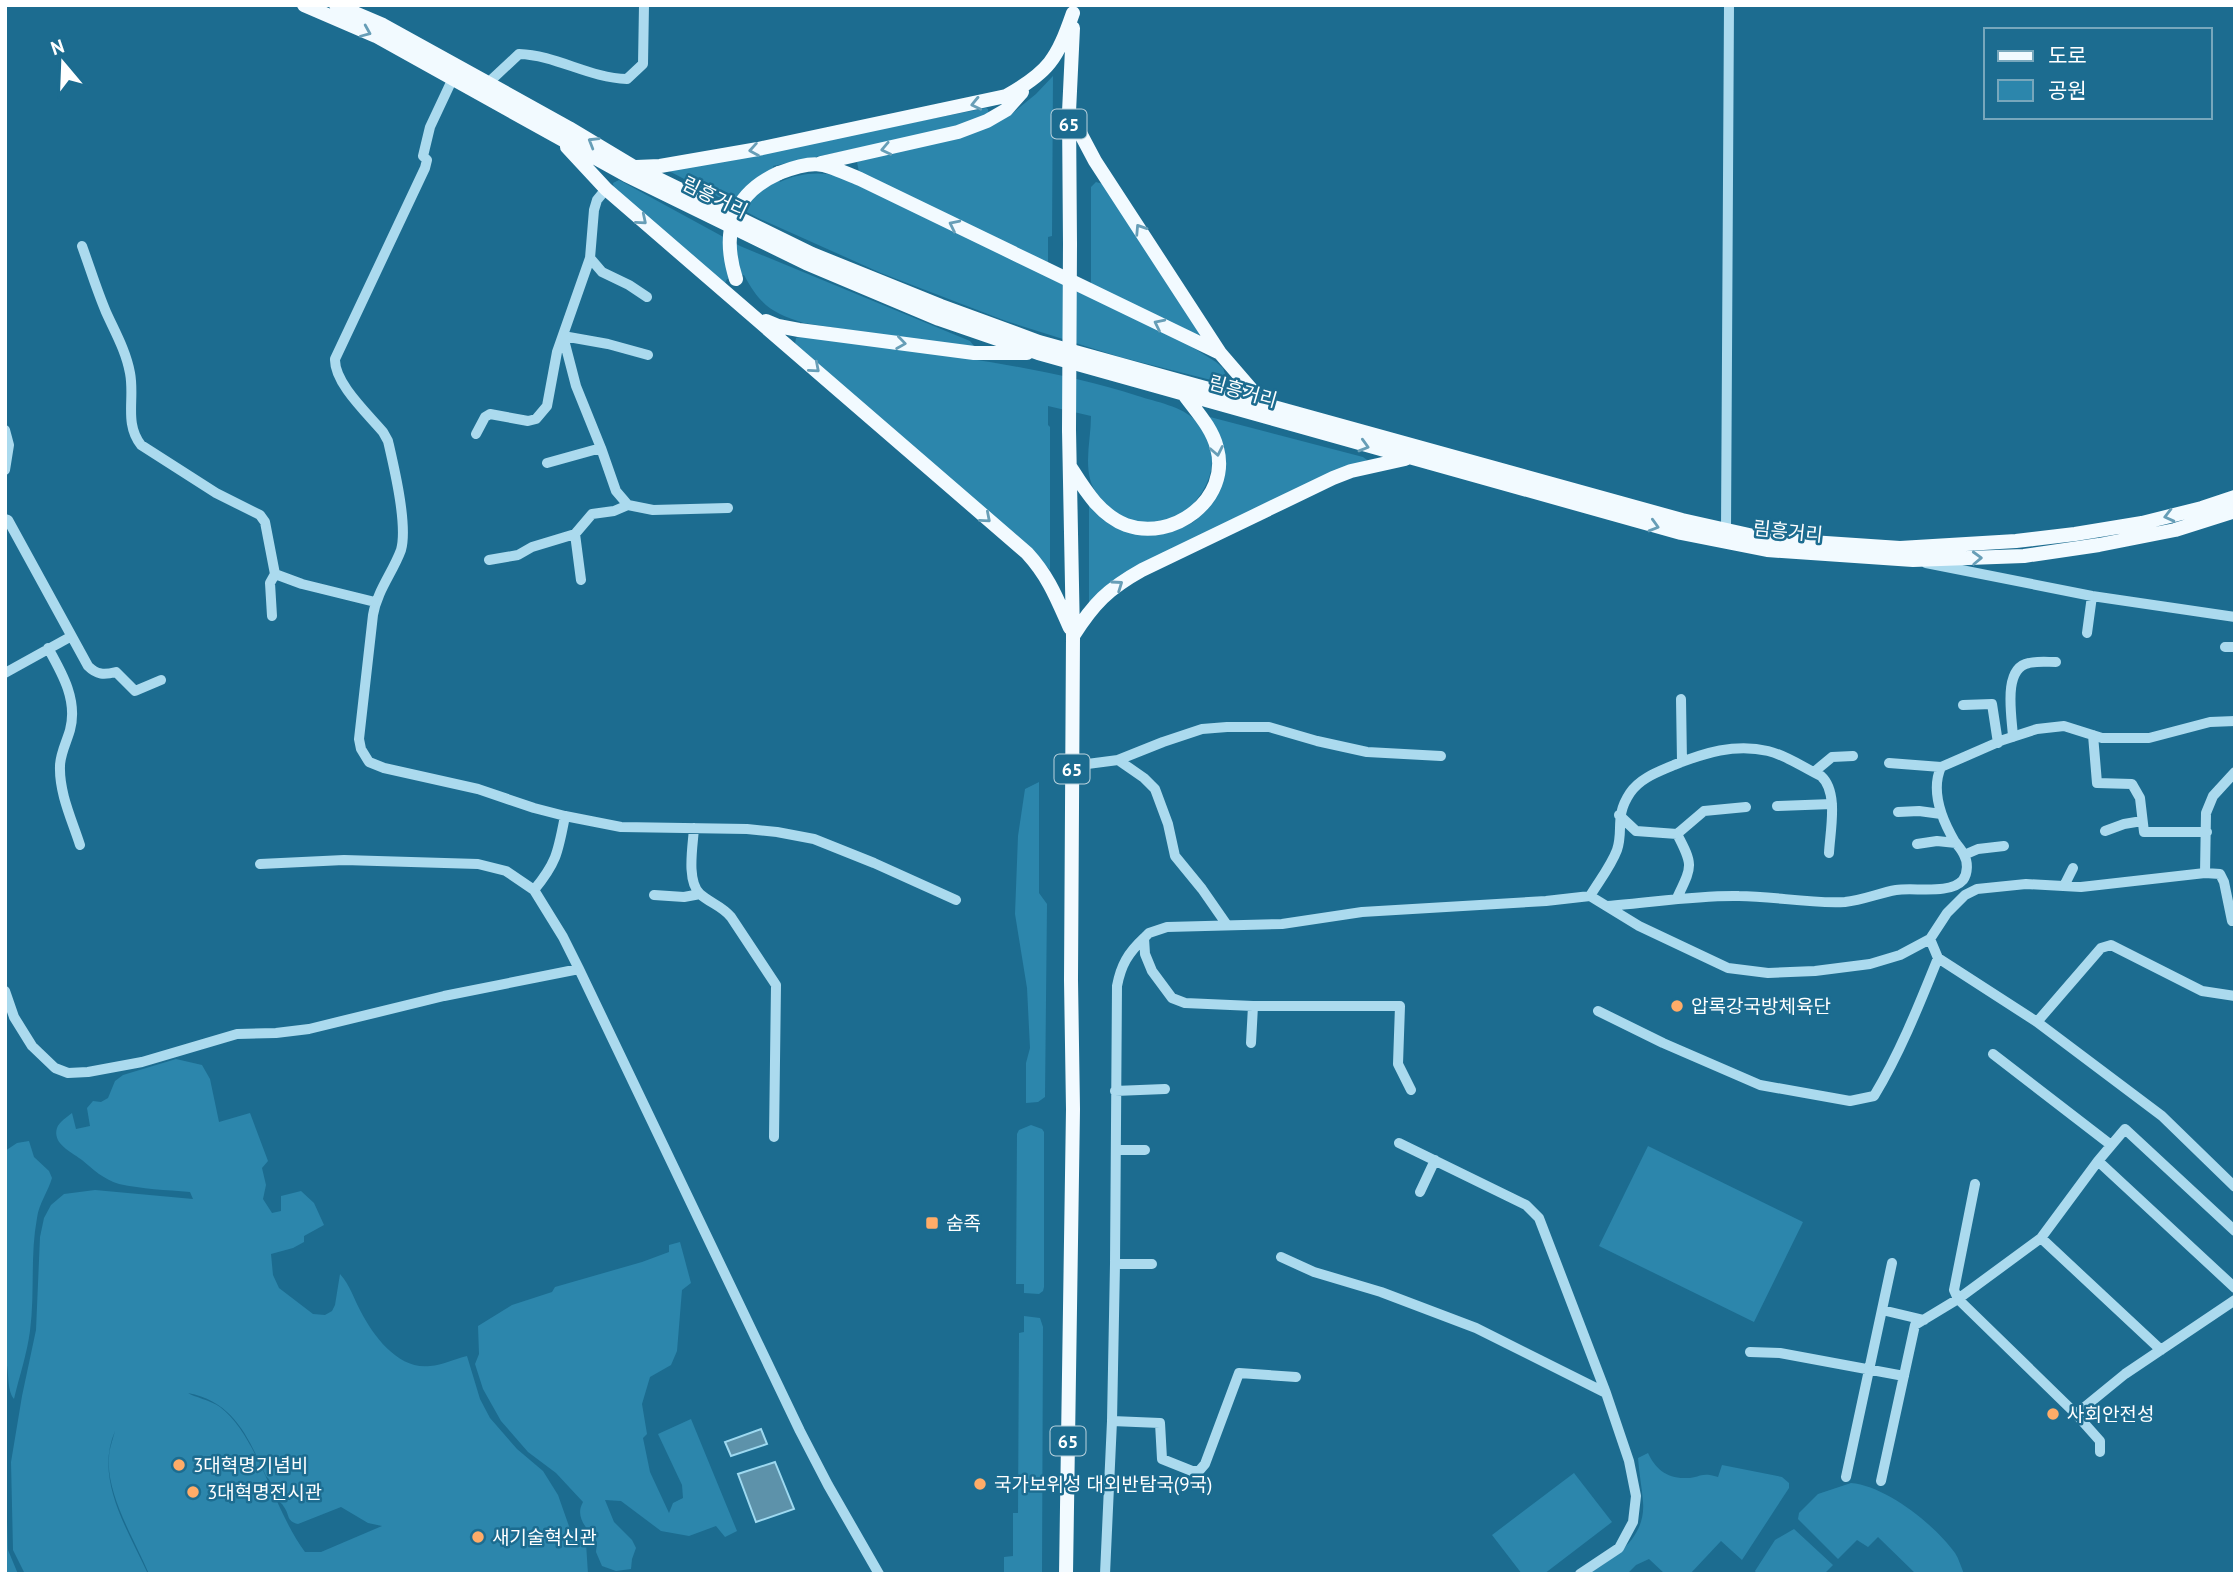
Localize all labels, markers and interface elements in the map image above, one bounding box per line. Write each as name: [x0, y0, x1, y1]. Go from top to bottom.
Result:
one-way arrow: [359, 24, 372, 38]
north arrow: [28, 28, 98, 98]
legend: [1984, 28, 2212, 119]
text: N: [48, 34, 67, 60]
text: 도로: [2048, 42, 2087, 69]
text: 공원: [2048, 77, 2087, 104]
one-way arrow: [971, 96, 983, 110]
road number: 65: [1052, 110, 1086, 139]
one-way arrow: [588, 138, 601, 151]
one-way arrow: [880, 140, 892, 155]
one-way arrow: [748, 142, 760, 157]
street label: 림흥거리: [678, 171, 752, 223]
one-way arrow: [634, 212, 647, 224]
one-way arrow: [949, 220, 961, 234]
one-way arrow: [1135, 224, 1148, 237]
one-way arrow: [1154, 318, 1166, 332]
one-way arrow: [895, 336, 907, 351]
one-way arrow: [807, 360, 820, 373]
street label: 림흥거리: [1206, 370, 1280, 412]
one-way arrow: [1358, 437, 1370, 452]
one-way arrow: [1208, 445, 1223, 457]
one-way arrow: [2163, 508, 2175, 522]
one-way arrow: [978, 510, 991, 522]
street label: 림흥거리: [1752, 515, 1824, 547]
one-way arrow: [1648, 517, 1660, 532]
one-way arrow: [1971, 550, 1982, 565]
one-way arrow: [1110, 581, 1123, 593]
road number: 65: [1054, 754, 1090, 784]
place label: 압록강국방체육단: [1691, 994, 1831, 1018]
marker: 압록강국방체육단: [1669, 998, 1685, 1014]
place label: 숨족: [946, 1211, 981, 1235]
marker: 숨족: [924, 1215, 940, 1231]
place label: 사회안전성: [2067, 1402, 2154, 1426]
marker: 사회안전성: [2045, 1406, 2061, 1422]
road number: 65: [1050, 1426, 1086, 1456]
place label: 3대혁명기념비: [193, 1453, 308, 1477]
marker: 3대혁명기념비: [171, 1457, 187, 1473]
place label: 국가보위성 대외반탐국(9국): [994, 1472, 1212, 1496]
marker: 국가보위성 대외반탐국(9국): [972, 1476, 988, 1492]
place label: 3대혁명전시관: [207, 1480, 322, 1504]
marker: 3대혁명전시관: [185, 1484, 201, 1500]
place label: 새기술혁신관: [492, 1525, 597, 1549]
marker: 새기술혁신관: [470, 1529, 486, 1545]

